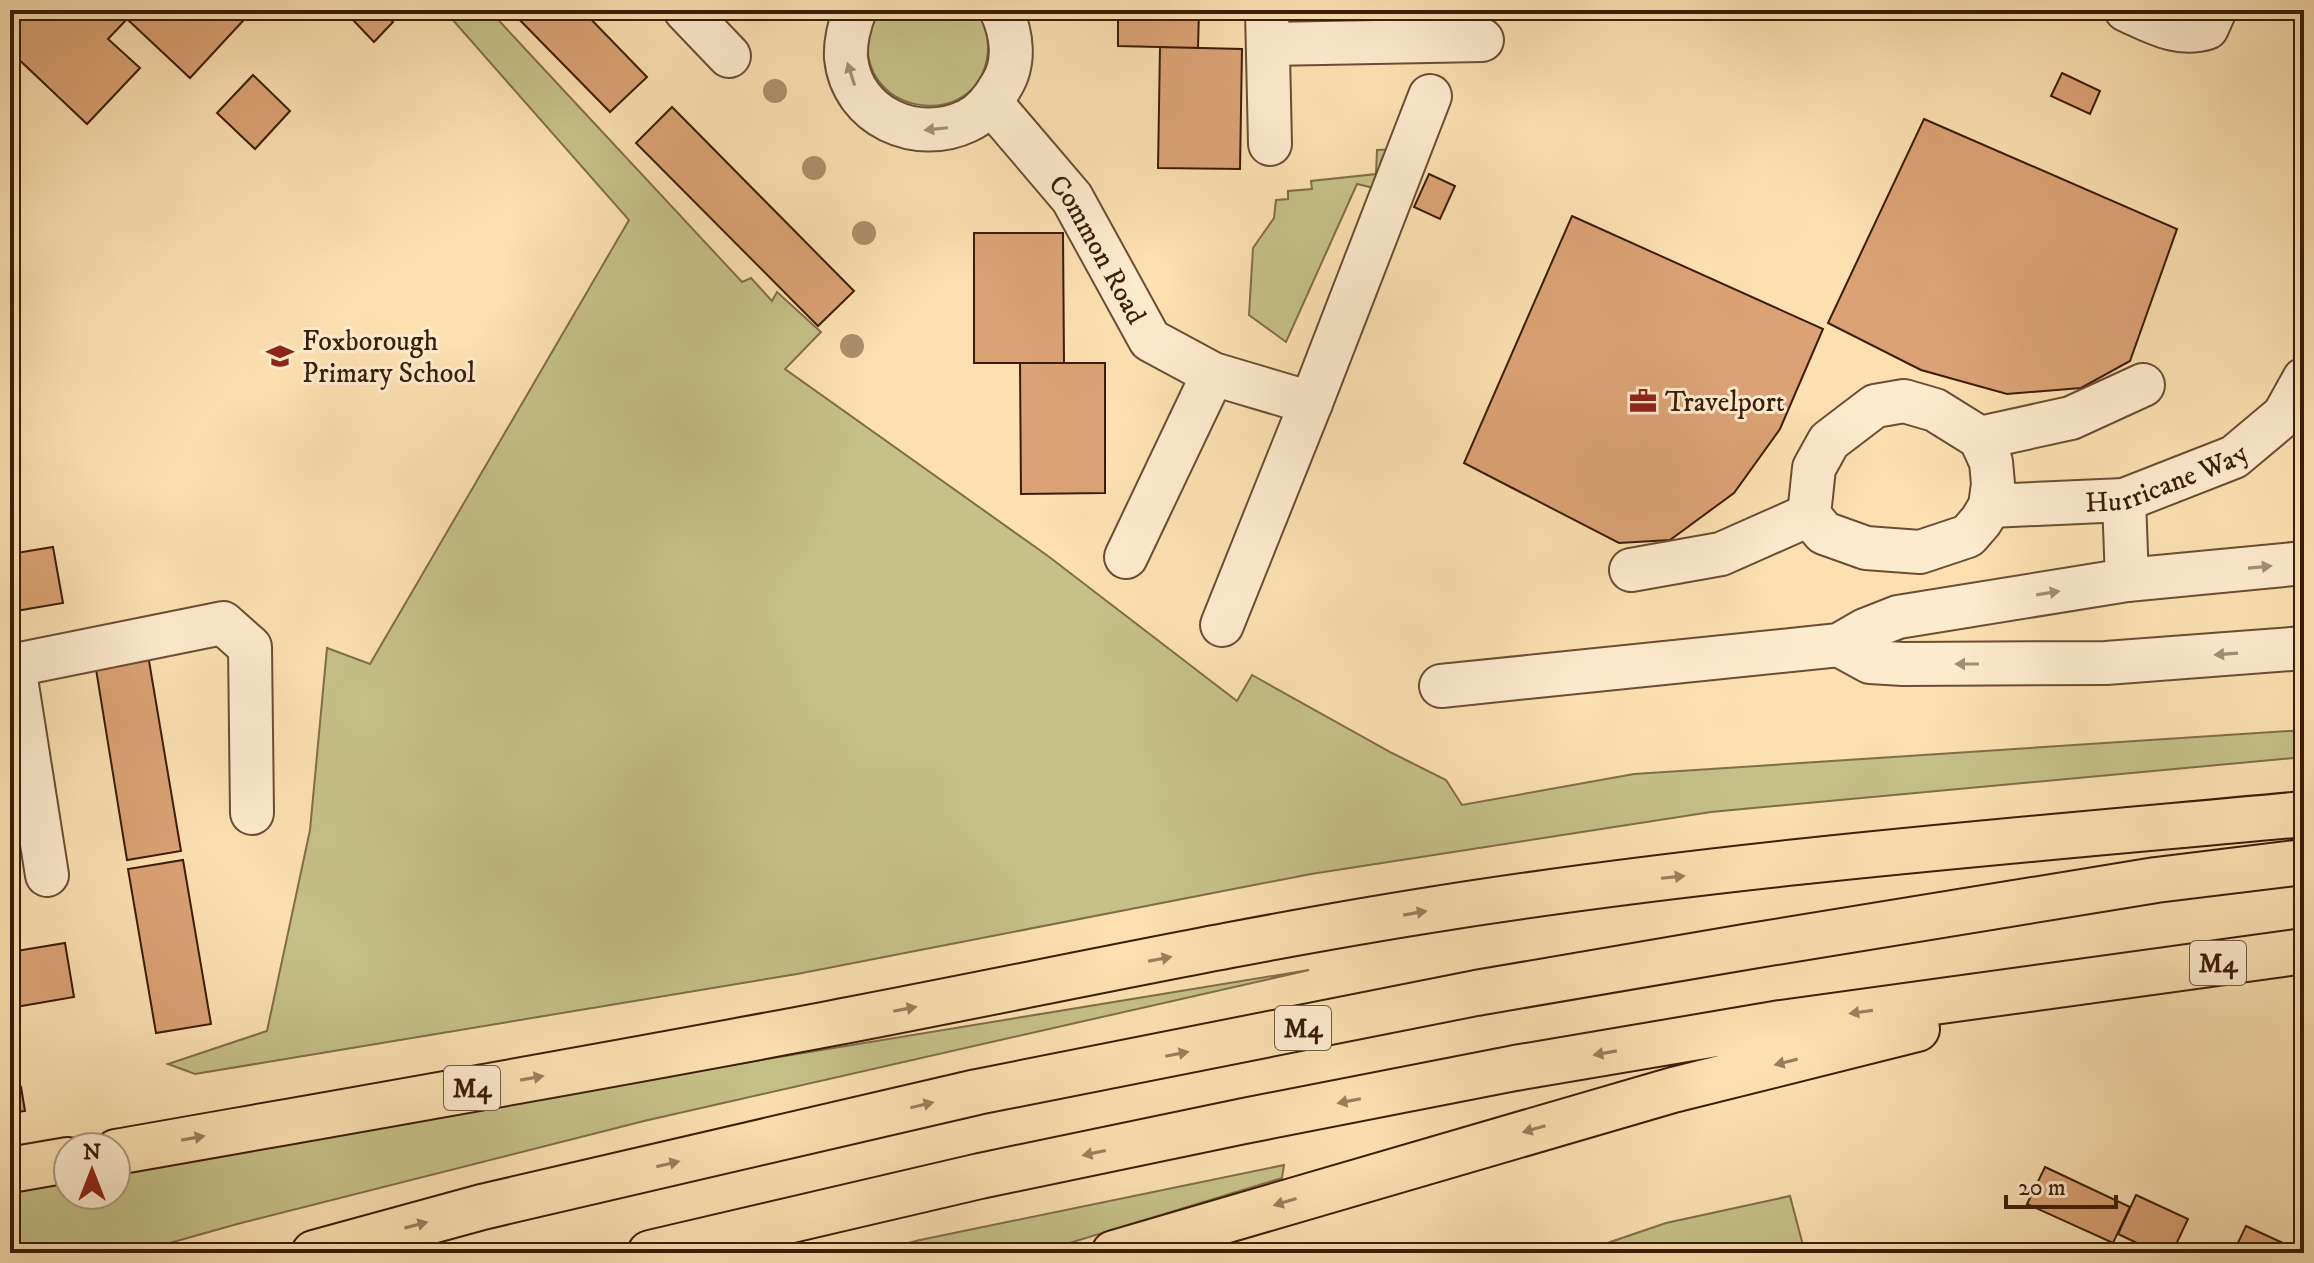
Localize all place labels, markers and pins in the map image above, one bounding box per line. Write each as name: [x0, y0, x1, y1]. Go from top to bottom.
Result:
place label: Foxborough Primary School: [302, 324, 476, 391]
school or university icon: Foxborough Primary School: [265, 341, 295, 371]
place label: Travelport: [1665, 385, 1785, 420]
office icon: Travelport: [1628, 386, 1658, 416]

